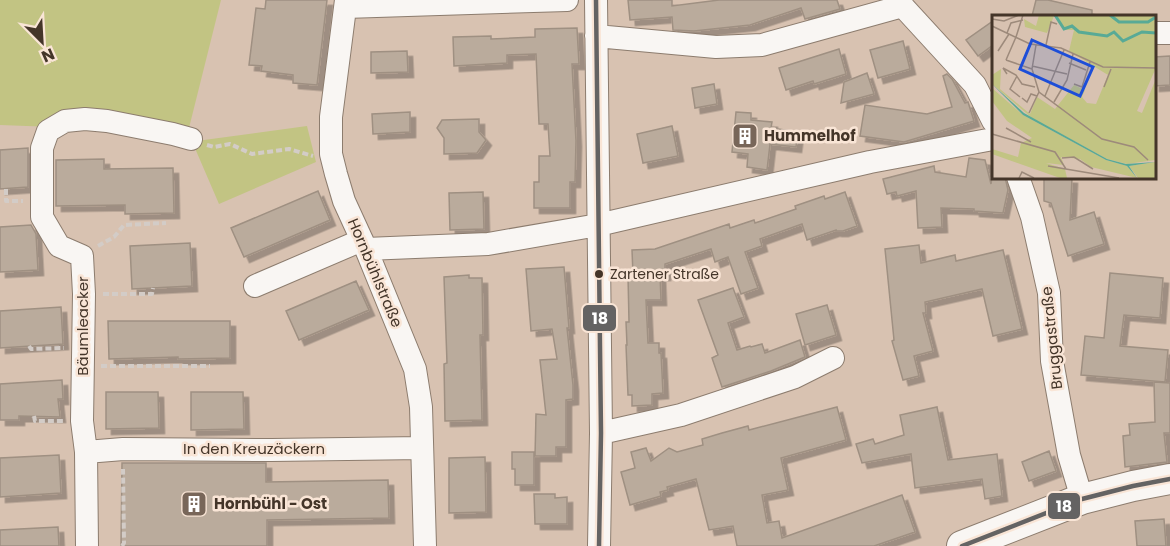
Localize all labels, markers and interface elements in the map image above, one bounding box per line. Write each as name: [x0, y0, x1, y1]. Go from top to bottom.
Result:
north arrow: [12, 12, 72, 72]
inset map: [992, 15, 1155, 178]
text: N: [38, 42, 58, 68]
building icon: Hummelhof: [730, 121, 760, 151]
place label: Hummelhof: [764, 125, 856, 146]
street label: Hornbühlstraße: [343, 215, 408, 331]
place label: Zartener Straße: [610, 264, 719, 284]
marker: Zartener Straße: [593, 268, 605, 280]
street label: Bäumleacker: [72, 276, 93, 376]
street label: Bruggastraße: [1036, 286, 1067, 391]
line badge: 18: [582, 304, 617, 332]
text: 18: [592, 307, 608, 330]
street label: In den Kreuzäckern: [183, 438, 325, 459]
building icon: Hornbühl - Ost: [179, 489, 209, 519]
line badge: 18: [1047, 492, 1081, 520]
place label: Hornbühl - Ost: [214, 493, 327, 514]
text: 18: [1056, 495, 1072, 518]

